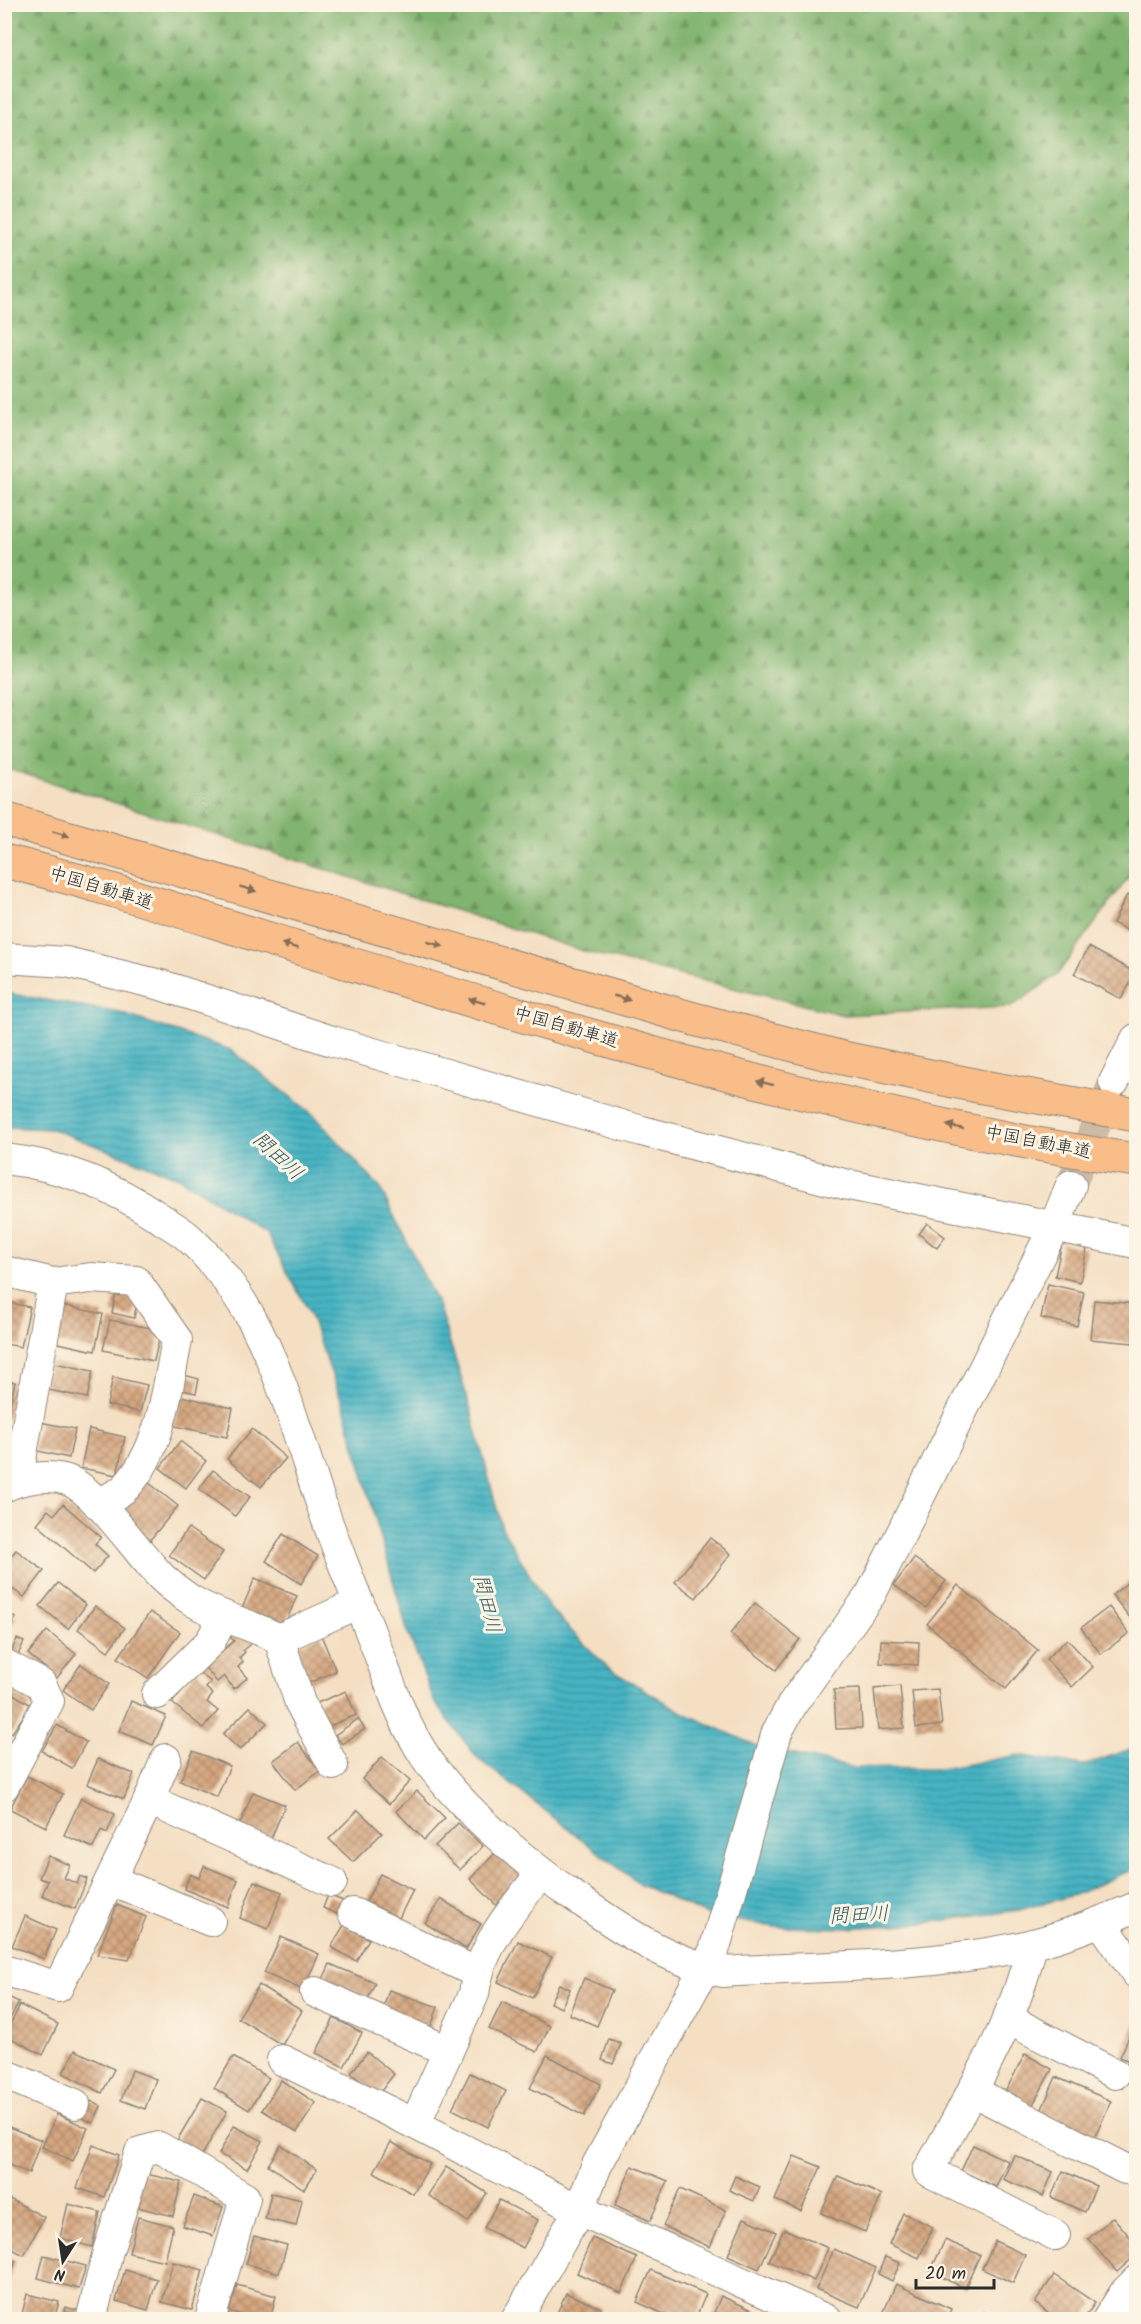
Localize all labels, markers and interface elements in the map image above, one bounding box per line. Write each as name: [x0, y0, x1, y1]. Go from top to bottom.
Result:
one-way arrow: [52, 830, 70, 839]
street label: 中国自動車道: [45, 859, 157, 919]
one-way arrow: [239, 885, 257, 894]
one-way arrow: [426, 940, 444, 950]
one-way arrow: [281, 941, 299, 950]
one-way arrow: [614, 994, 632, 1003]
one-way arrow: [467, 996, 485, 1005]
street label: 中国自動車道: [510, 999, 622, 1057]
one-way arrow: [756, 1077, 774, 1087]
street label: 中国自動車道: [982, 1118, 1094, 1168]
one-way arrow: [945, 1122, 964, 1131]
water label: 問田川: [244, 1125, 310, 1189]
water label: 問田川: [463, 1571, 509, 1637]
water label: 問田川: [828, 1898, 890, 1934]
north arrow: [33, 2231, 93, 2291]
scale bar: [916, 2252, 994, 2290]
text: 20 m: [925, 2260, 966, 2289]
text: N: [53, 2261, 68, 2287]

